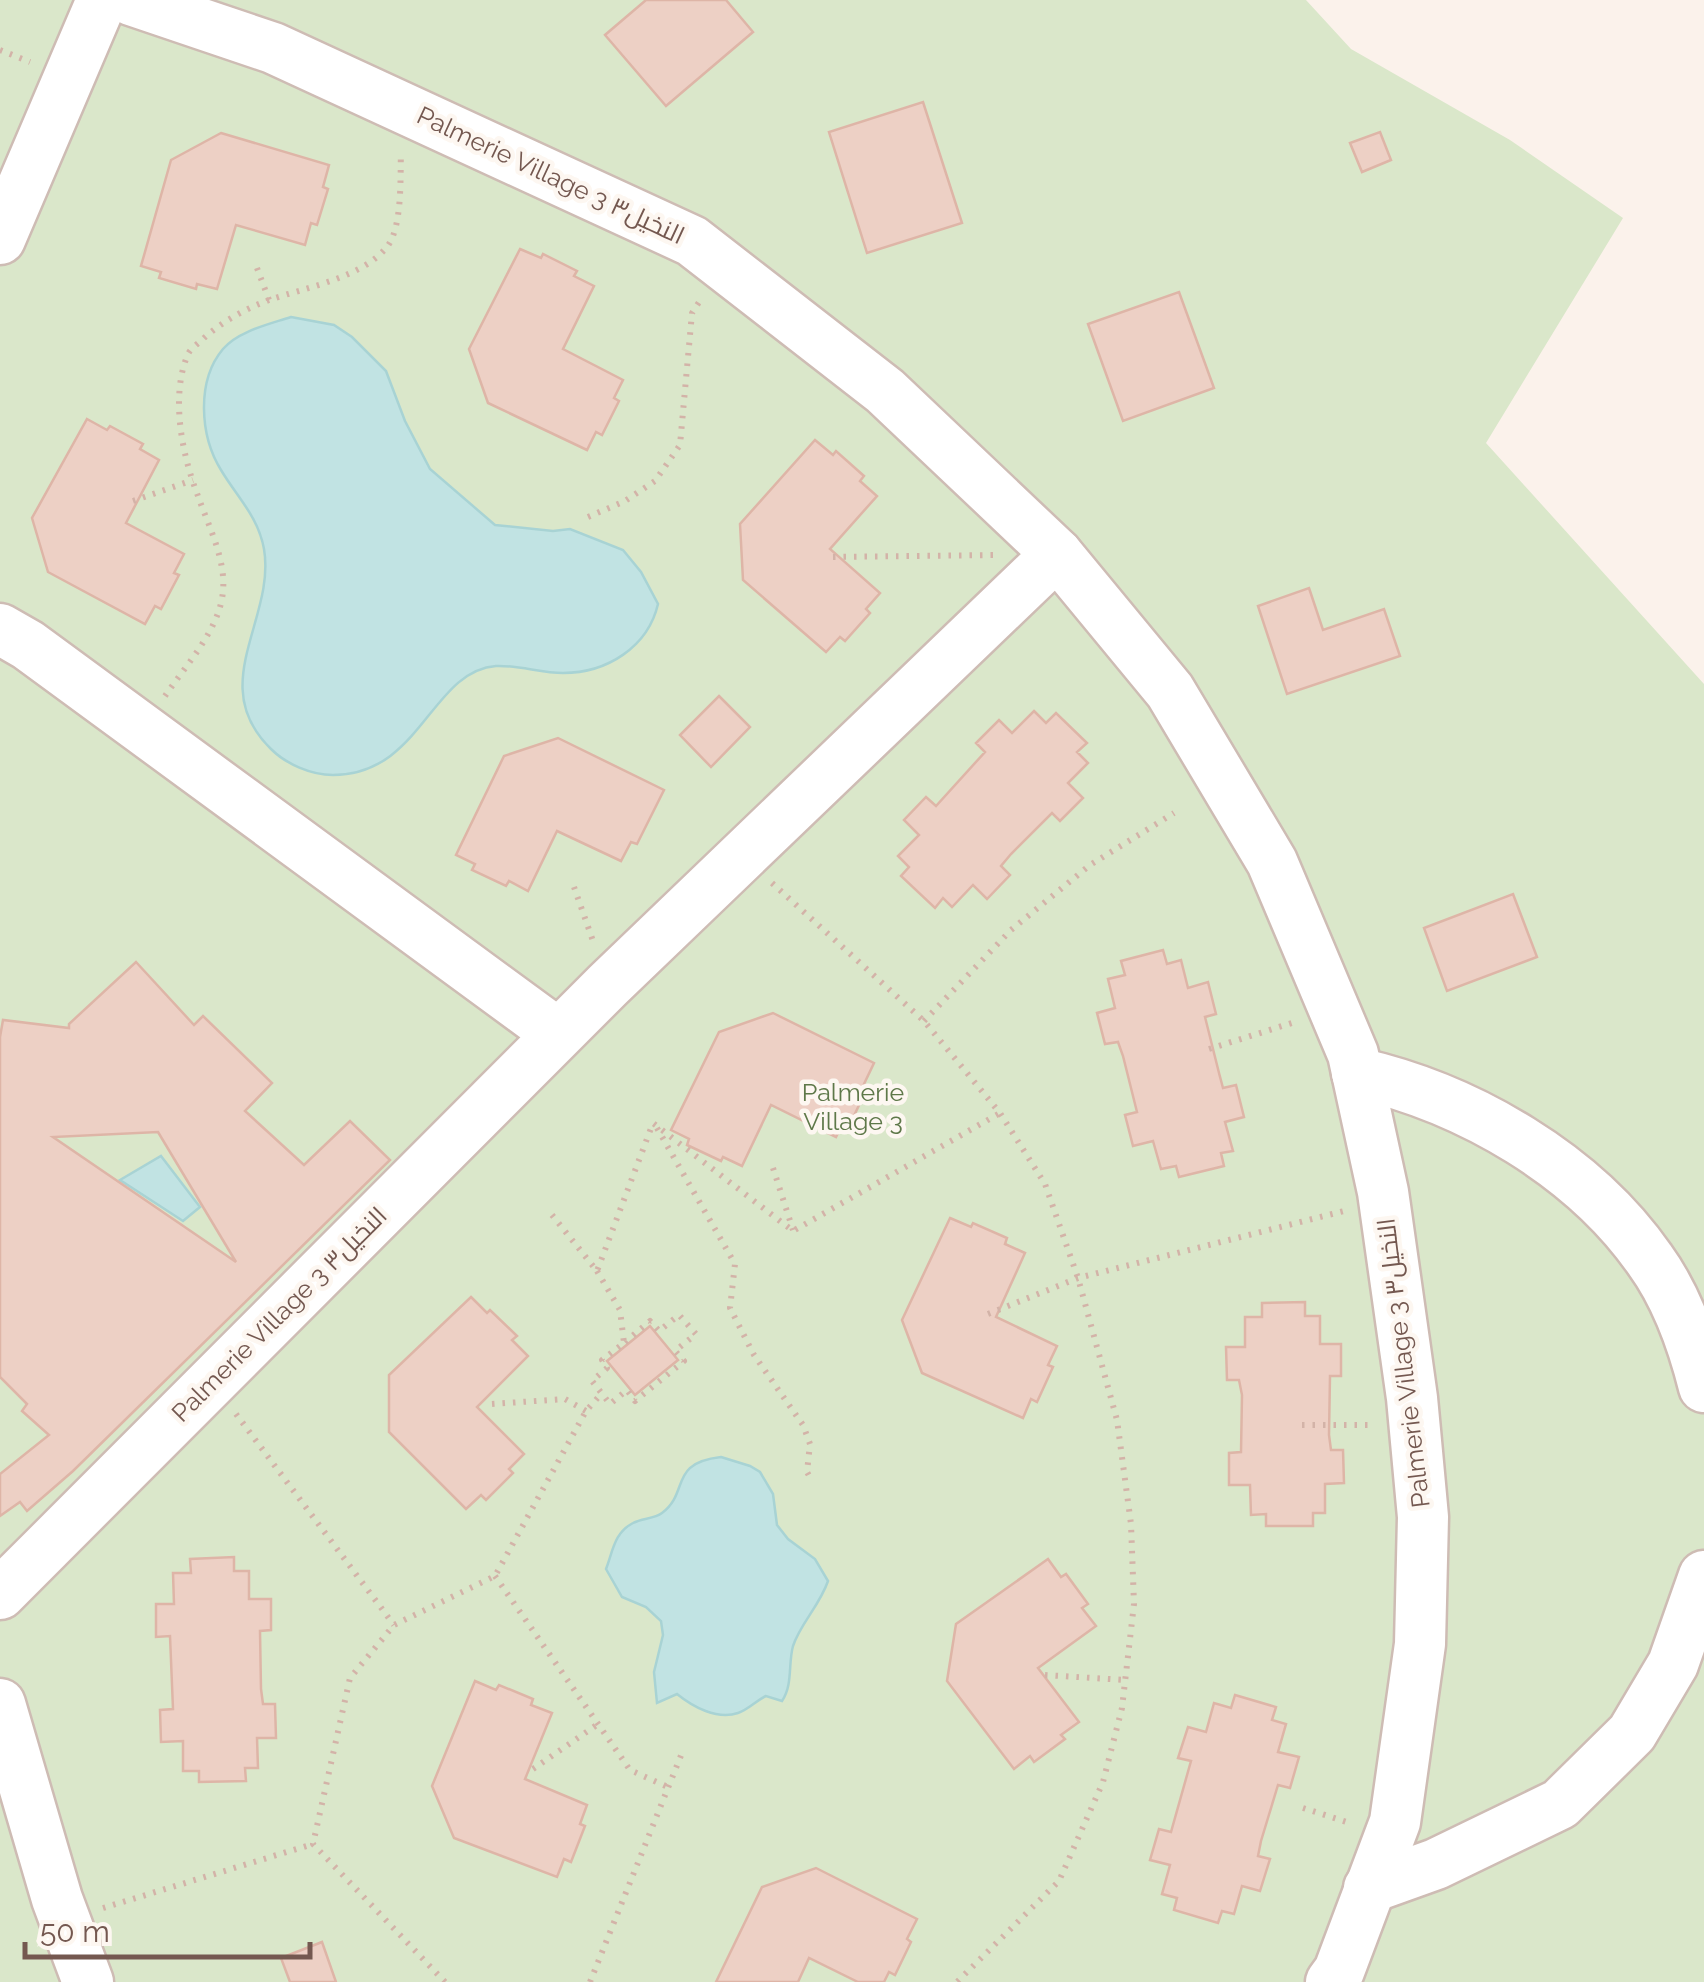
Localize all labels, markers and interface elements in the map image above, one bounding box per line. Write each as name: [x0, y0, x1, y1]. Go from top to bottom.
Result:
street label: Palmerie Village 3 النخيل٣: [413, 100, 689, 250]
park label: Palmerie Village 3: [802, 1077, 904, 1136]
street label: Palmerie Village 3 النخيل٣: [165, 1200, 393, 1428]
street label: Palmerie Village 3 النخيل٣: [1370, 1216, 1436, 1510]
scale bar: [25, 1897, 310, 1959]
text: 50 m: [40, 1914, 110, 1949]

